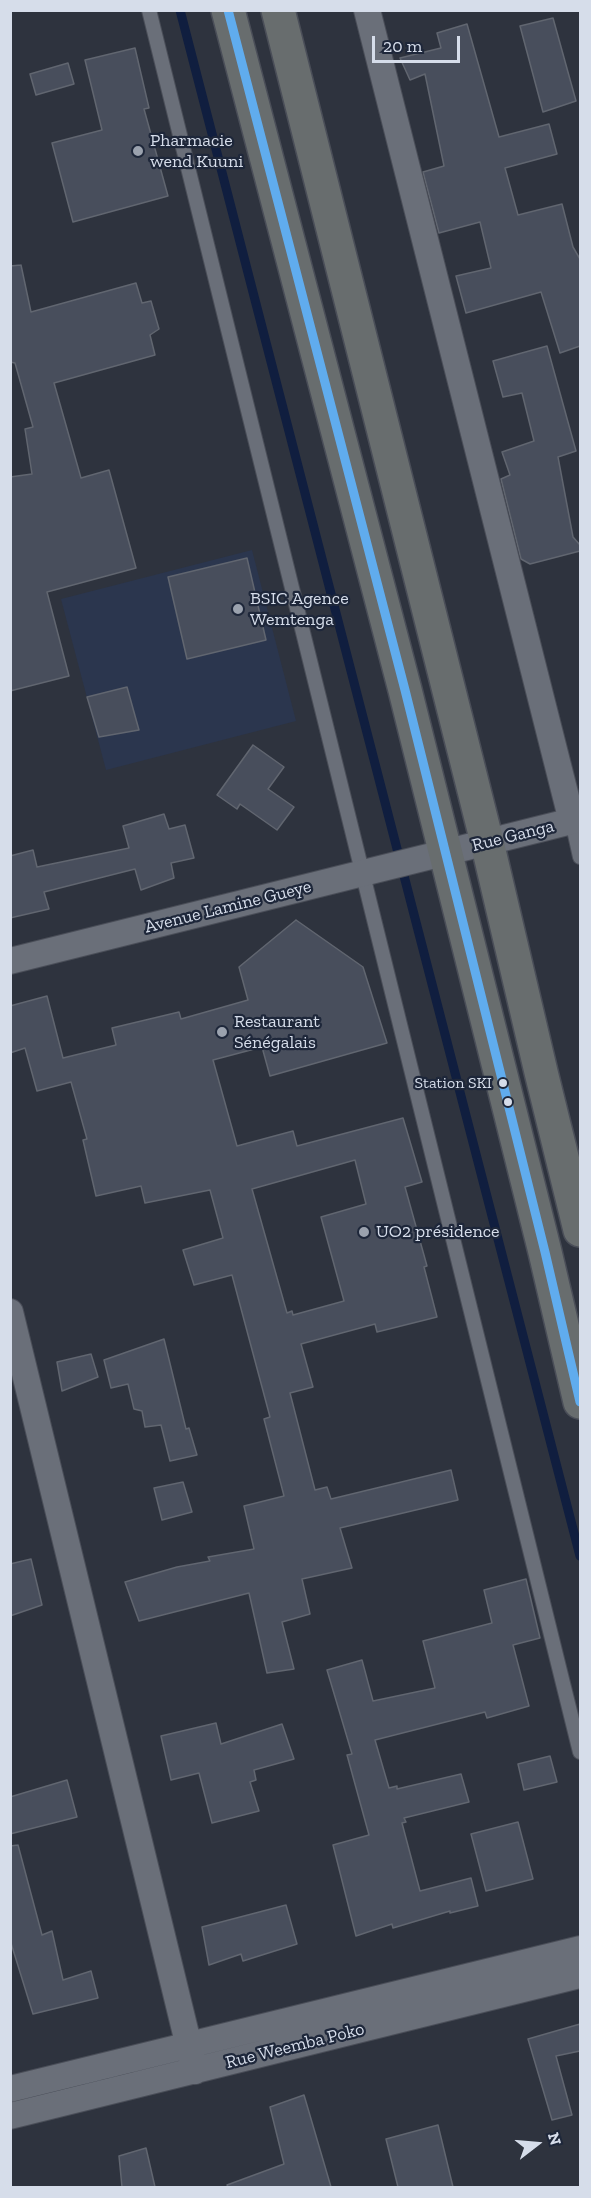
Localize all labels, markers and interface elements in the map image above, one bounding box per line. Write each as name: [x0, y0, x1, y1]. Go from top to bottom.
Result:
scale bar: [375, 24, 464, 62]
text: 20 m: [383, 35, 422, 57]
place label: Pharmacie wend Kuuni: [150, 130, 243, 172]
marker: Pharmacie wend Kuuni: [131, 144, 145, 158]
place label: BSIC Agence Wemtenga: [250, 588, 349, 630]
marker: BSIC Agence Wemtenga: [231, 602, 245, 616]
street label: Rue Ganga: [470, 815, 556, 857]
street label: Avenue Lamine Gueye: [142, 876, 314, 938]
place label: Restaurant Sénégalais: [234, 1011, 320, 1054]
marker: Restaurant Sénégalais: [215, 1025, 229, 1039]
place label: Station SKI: [414, 1073, 492, 1093]
marker: Station SKI: [497, 1077, 509, 1089]
unlabelled marker: [502, 1096, 514, 1108]
place label: UO2 présidence: [376, 1221, 500, 1243]
marker: UO2 présidence: [357, 1225, 371, 1239]
street label: Rue Weemba Poko: [223, 2018, 367, 2074]
north arrow: [507, 2114, 567, 2174]
text: N: [544, 2130, 566, 2147]

